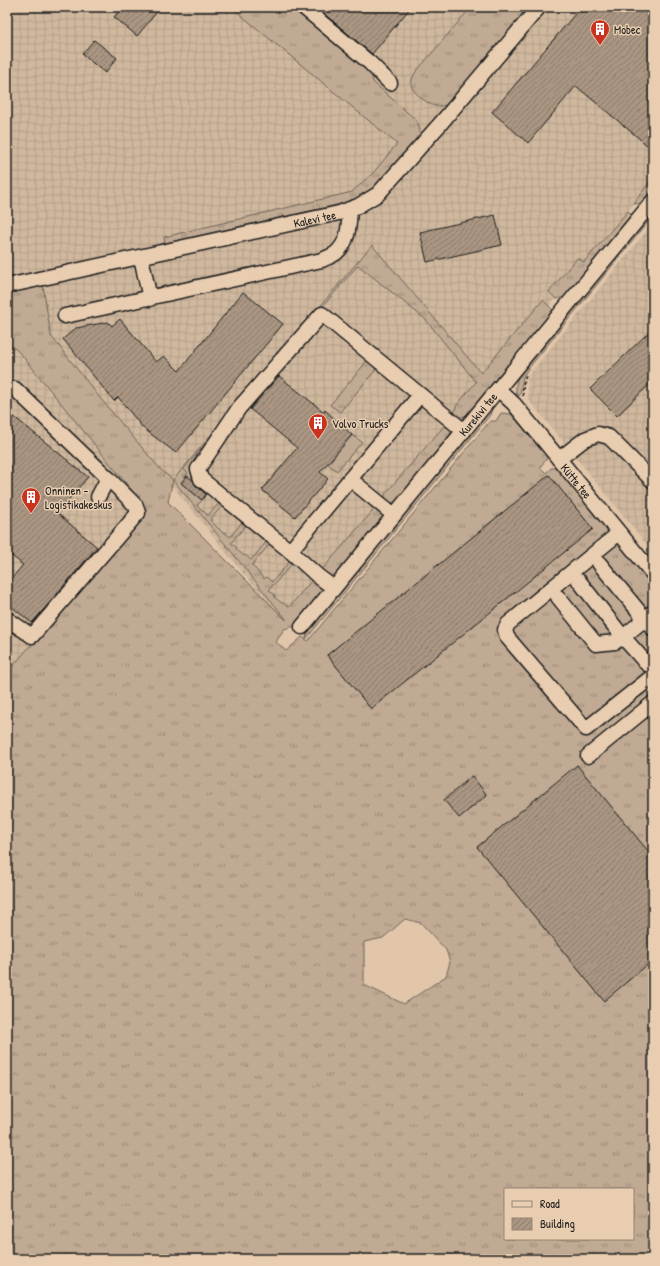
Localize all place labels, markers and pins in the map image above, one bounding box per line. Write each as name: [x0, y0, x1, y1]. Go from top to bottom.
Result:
building icon: Mobec: [589, 18, 611, 46]
place label: Mobec: [614, 21, 641, 38]
building icon: Volvo Trucks: [307, 412, 329, 440]
place label: Volvo Trucks: [332, 415, 389, 432]
place label: Onninen - Logistikakeskus: [45, 482, 113, 513]
building icon: Onninen - Logistikakeskus: [20, 486, 42, 514]

